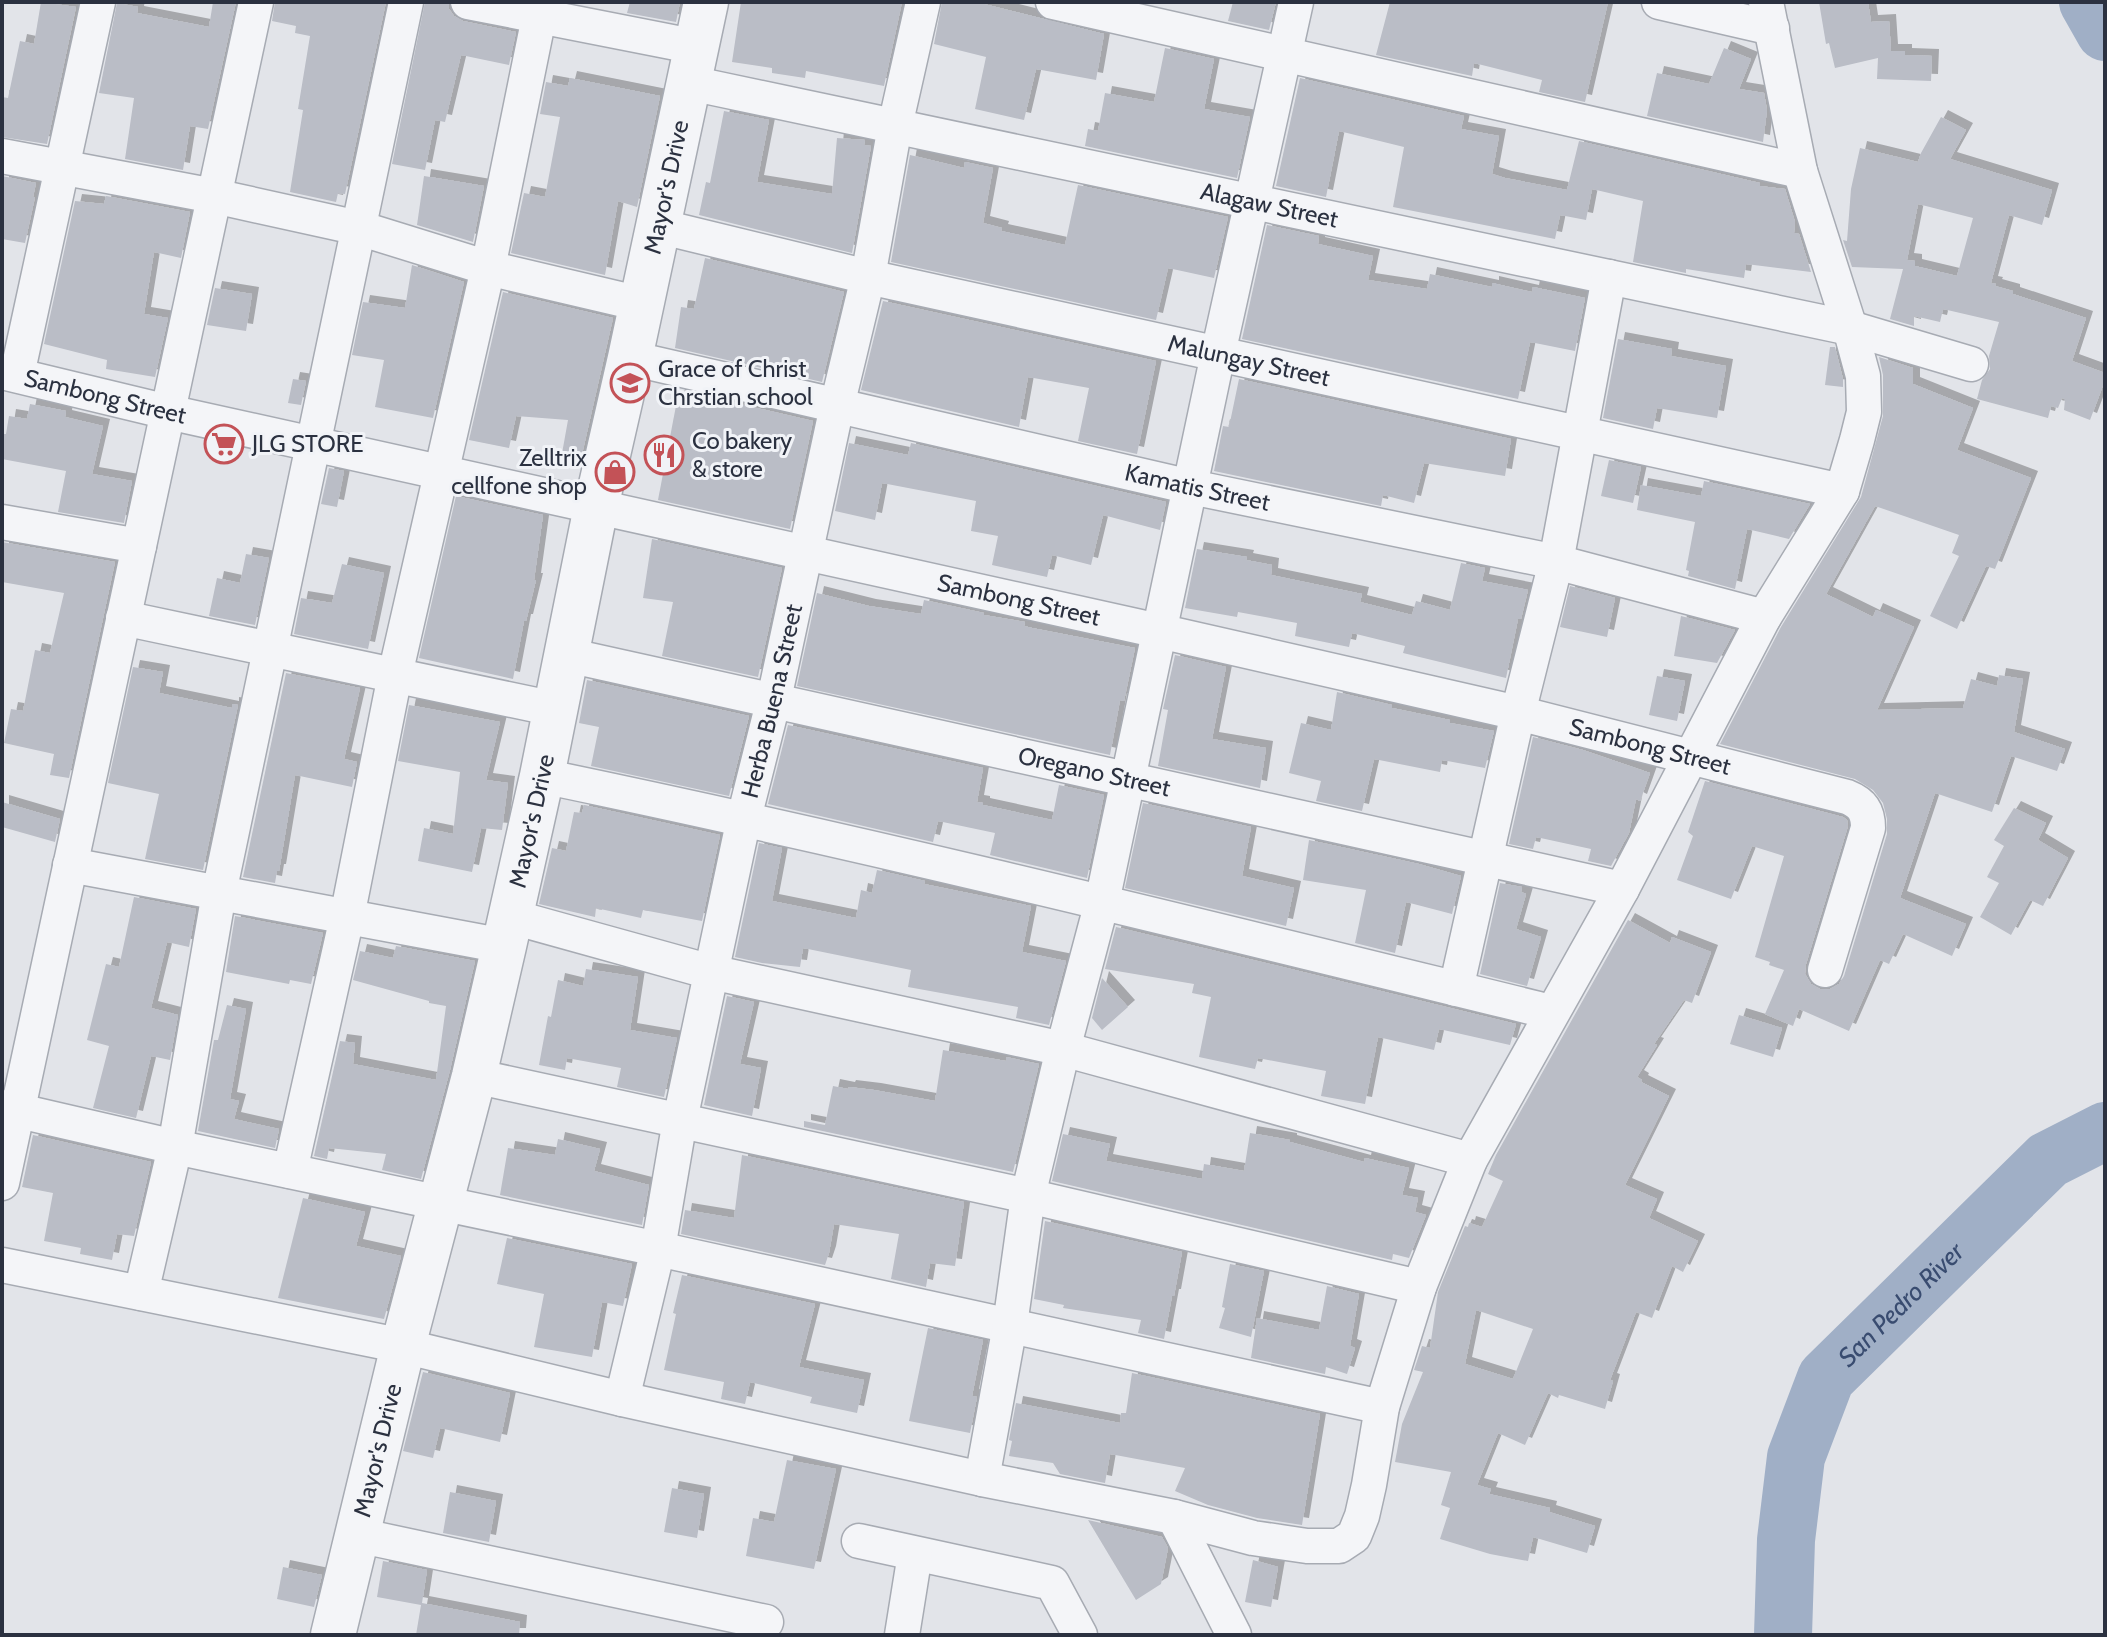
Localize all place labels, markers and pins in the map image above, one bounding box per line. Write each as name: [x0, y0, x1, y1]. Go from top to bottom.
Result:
place label: Grace of Christ Chrstian school: [658, 354, 813, 411]
school or university icon: Grace of Christ Chrstian school: [609, 362, 651, 404]
supermarket icon: JLG STORE: [203, 423, 245, 465]
place label: Co bakery & store: [692, 426, 792, 483]
place label: JLG STORE: [251, 429, 364, 458]
restaurant icon: Co bakery & store: [643, 434, 685, 476]
place label: Zelltrix cellfone shop: [451, 443, 588, 500]
shop icon: Zelltrix cellfone shop: [594, 451, 636, 493]

